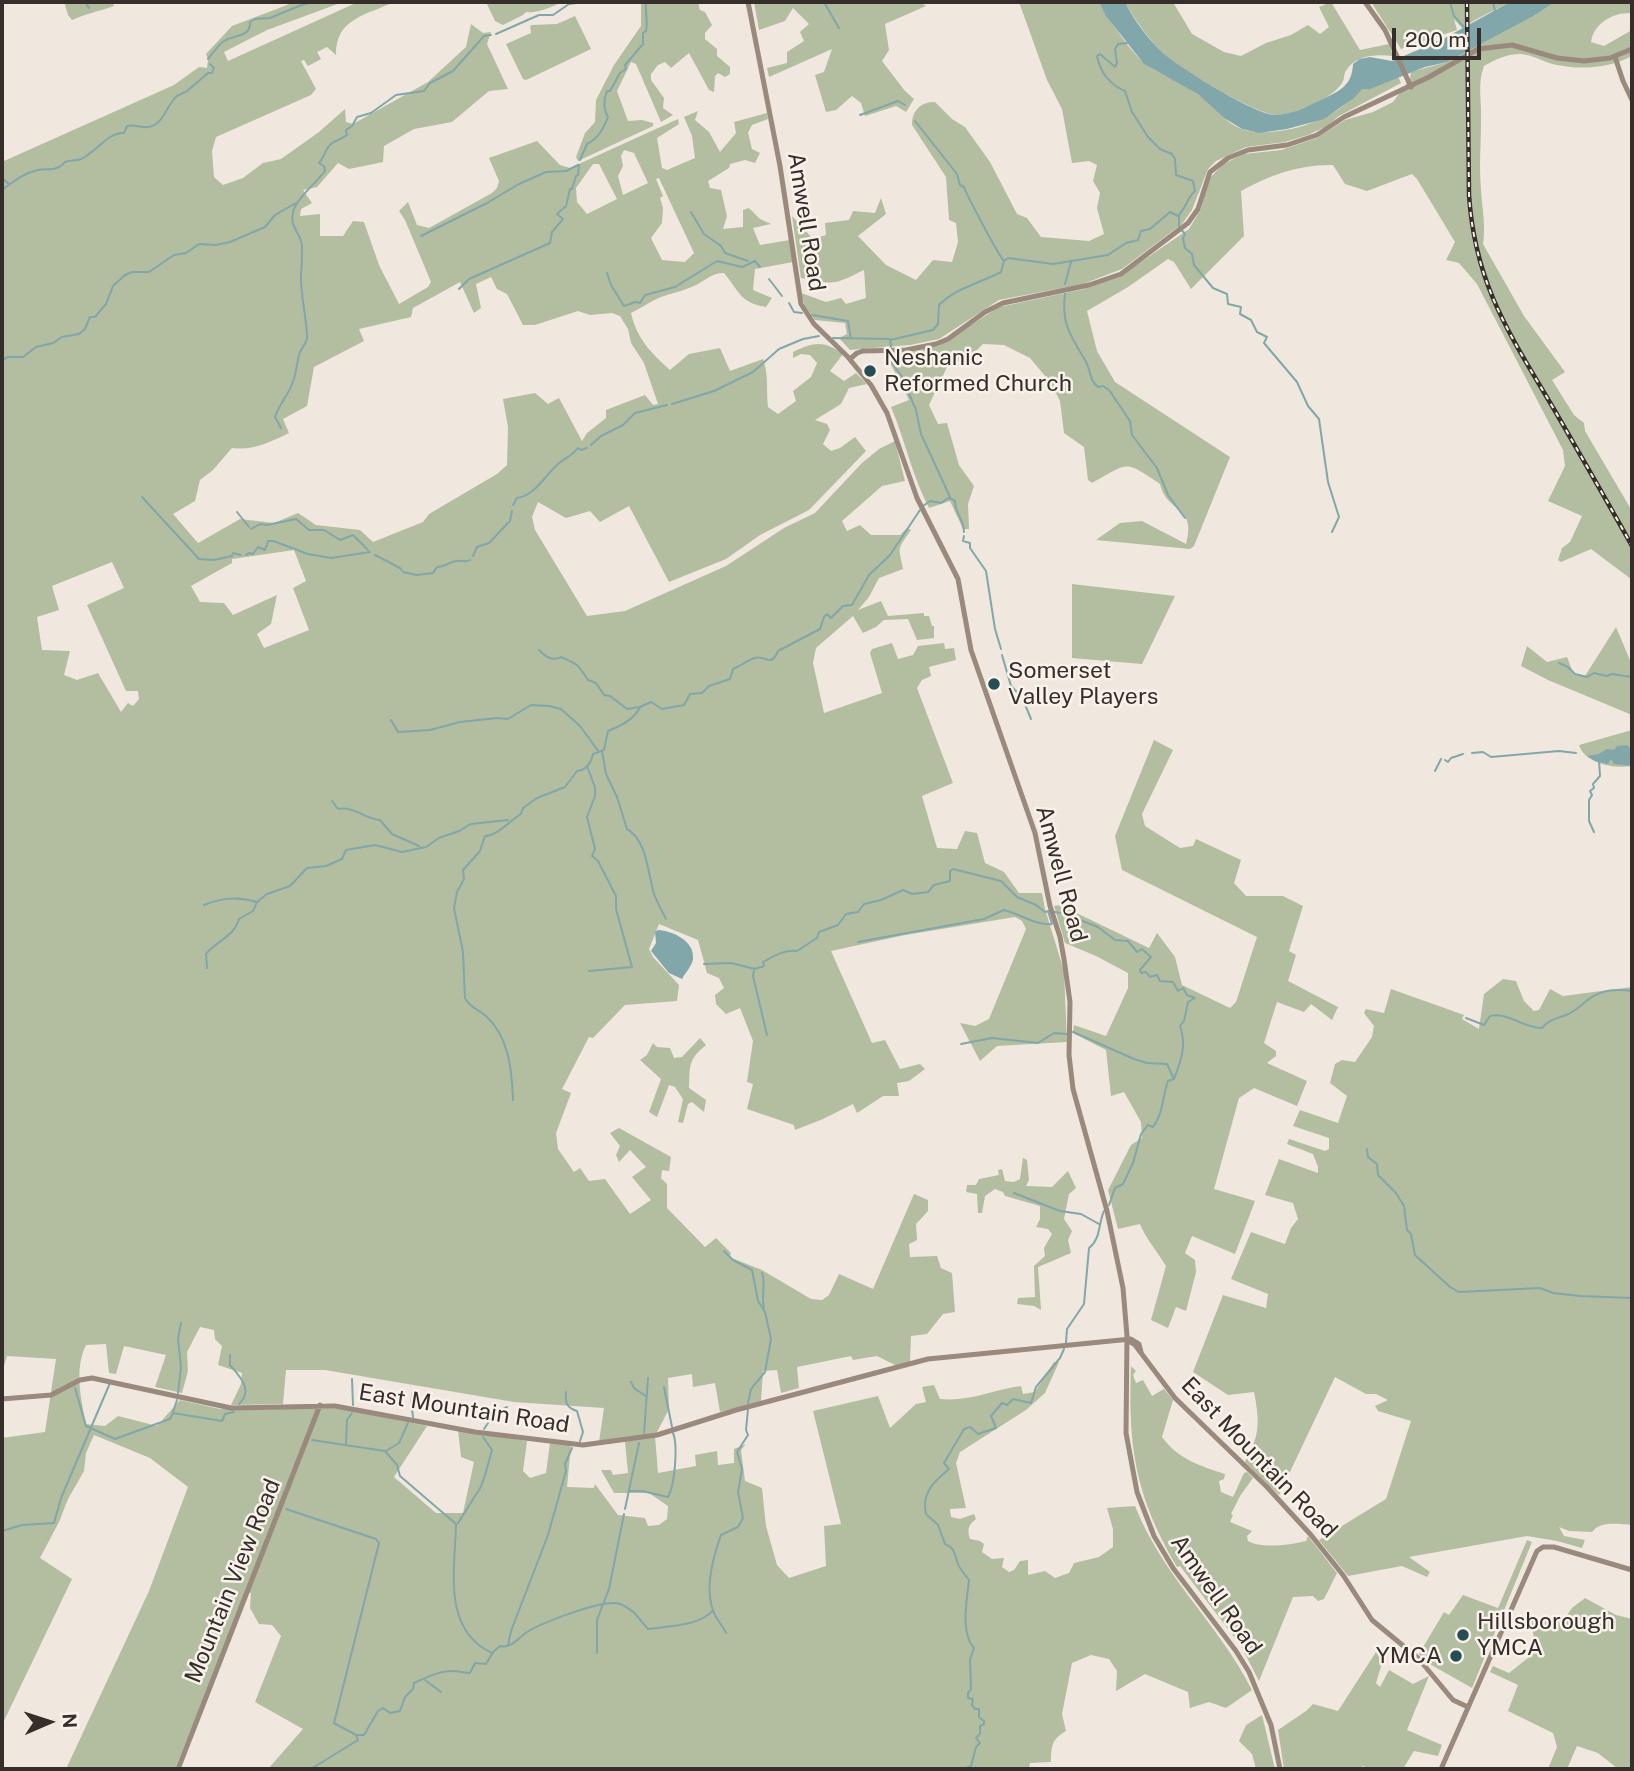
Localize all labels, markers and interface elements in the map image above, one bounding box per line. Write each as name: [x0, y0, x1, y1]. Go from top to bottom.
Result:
scale bar: [1396, 14, 1485, 58]
text: 200 m: [1405, 27, 1466, 52]
street label: Amwell Road: [781, 151, 831, 293]
place label: Neshanic Reformed Church: [884, 344, 1072, 398]
marker: Neshanic Reformed Church: [862, 363, 878, 379]
place label: Somerset Valley Players: [1008, 657, 1158, 711]
marker: Somerset Valley Players: [986, 676, 1002, 692]
street label: Amwell Road: [1030, 803, 1092, 945]
street label: East Mountain Road: [1175, 1372, 1343, 1544]
street label: East Mountain Road: [357, 1379, 571, 1439]
street label: Mountain View Road: [179, 1475, 287, 1687]
street label: Amwell Road: [1164, 1530, 1268, 1660]
place label: Hillsborough YMCA: [1477, 1608, 1615, 1662]
marker: Hillsborough YMCA: [1455, 1627, 1471, 1643]
place label: YMCA: [1376, 1642, 1442, 1670]
marker: YMCA: [1448, 1648, 1464, 1664]
north arrow: [14, 1687, 84, 1757]
text: N: [59, 1713, 81, 1729]

